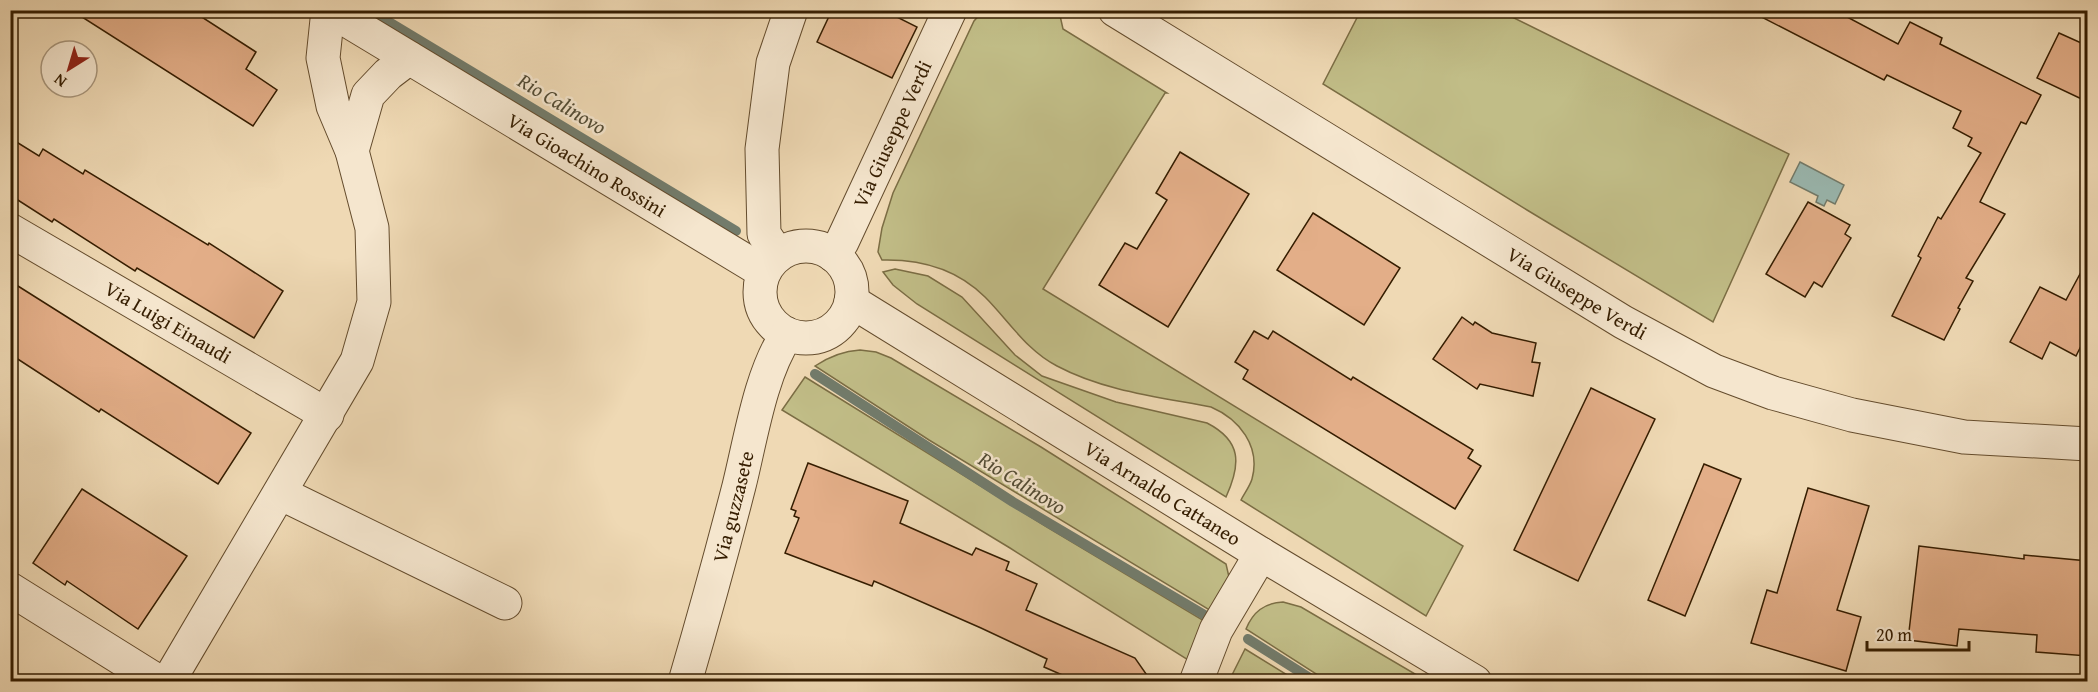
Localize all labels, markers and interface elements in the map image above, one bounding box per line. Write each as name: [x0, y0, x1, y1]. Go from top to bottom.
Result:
north arrow: [39, 39, 99, 99]
street label: Via Giuseppe Verdi: [845, 55, 939, 212]
water label: Rio Calinovo: [511, 65, 612, 142]
text: N: [48, 68, 71, 94]
street label: Via Gioachino Rossini: [502, 105, 672, 224]
street label: Via Giuseppe Verdi: [1502, 239, 1653, 347]
street label: Via Luigi Einaudi: [100, 273, 237, 370]
street label: Via Arnaldo Cattaneo: [1079, 433, 1247, 552]
water label: Rio Calinovo: [972, 443, 1072, 522]
street label: Via guzzasete: [704, 448, 761, 565]
scale bar: [1867, 614, 1969, 652]
text: 20 m: [1876, 621, 1912, 648]

